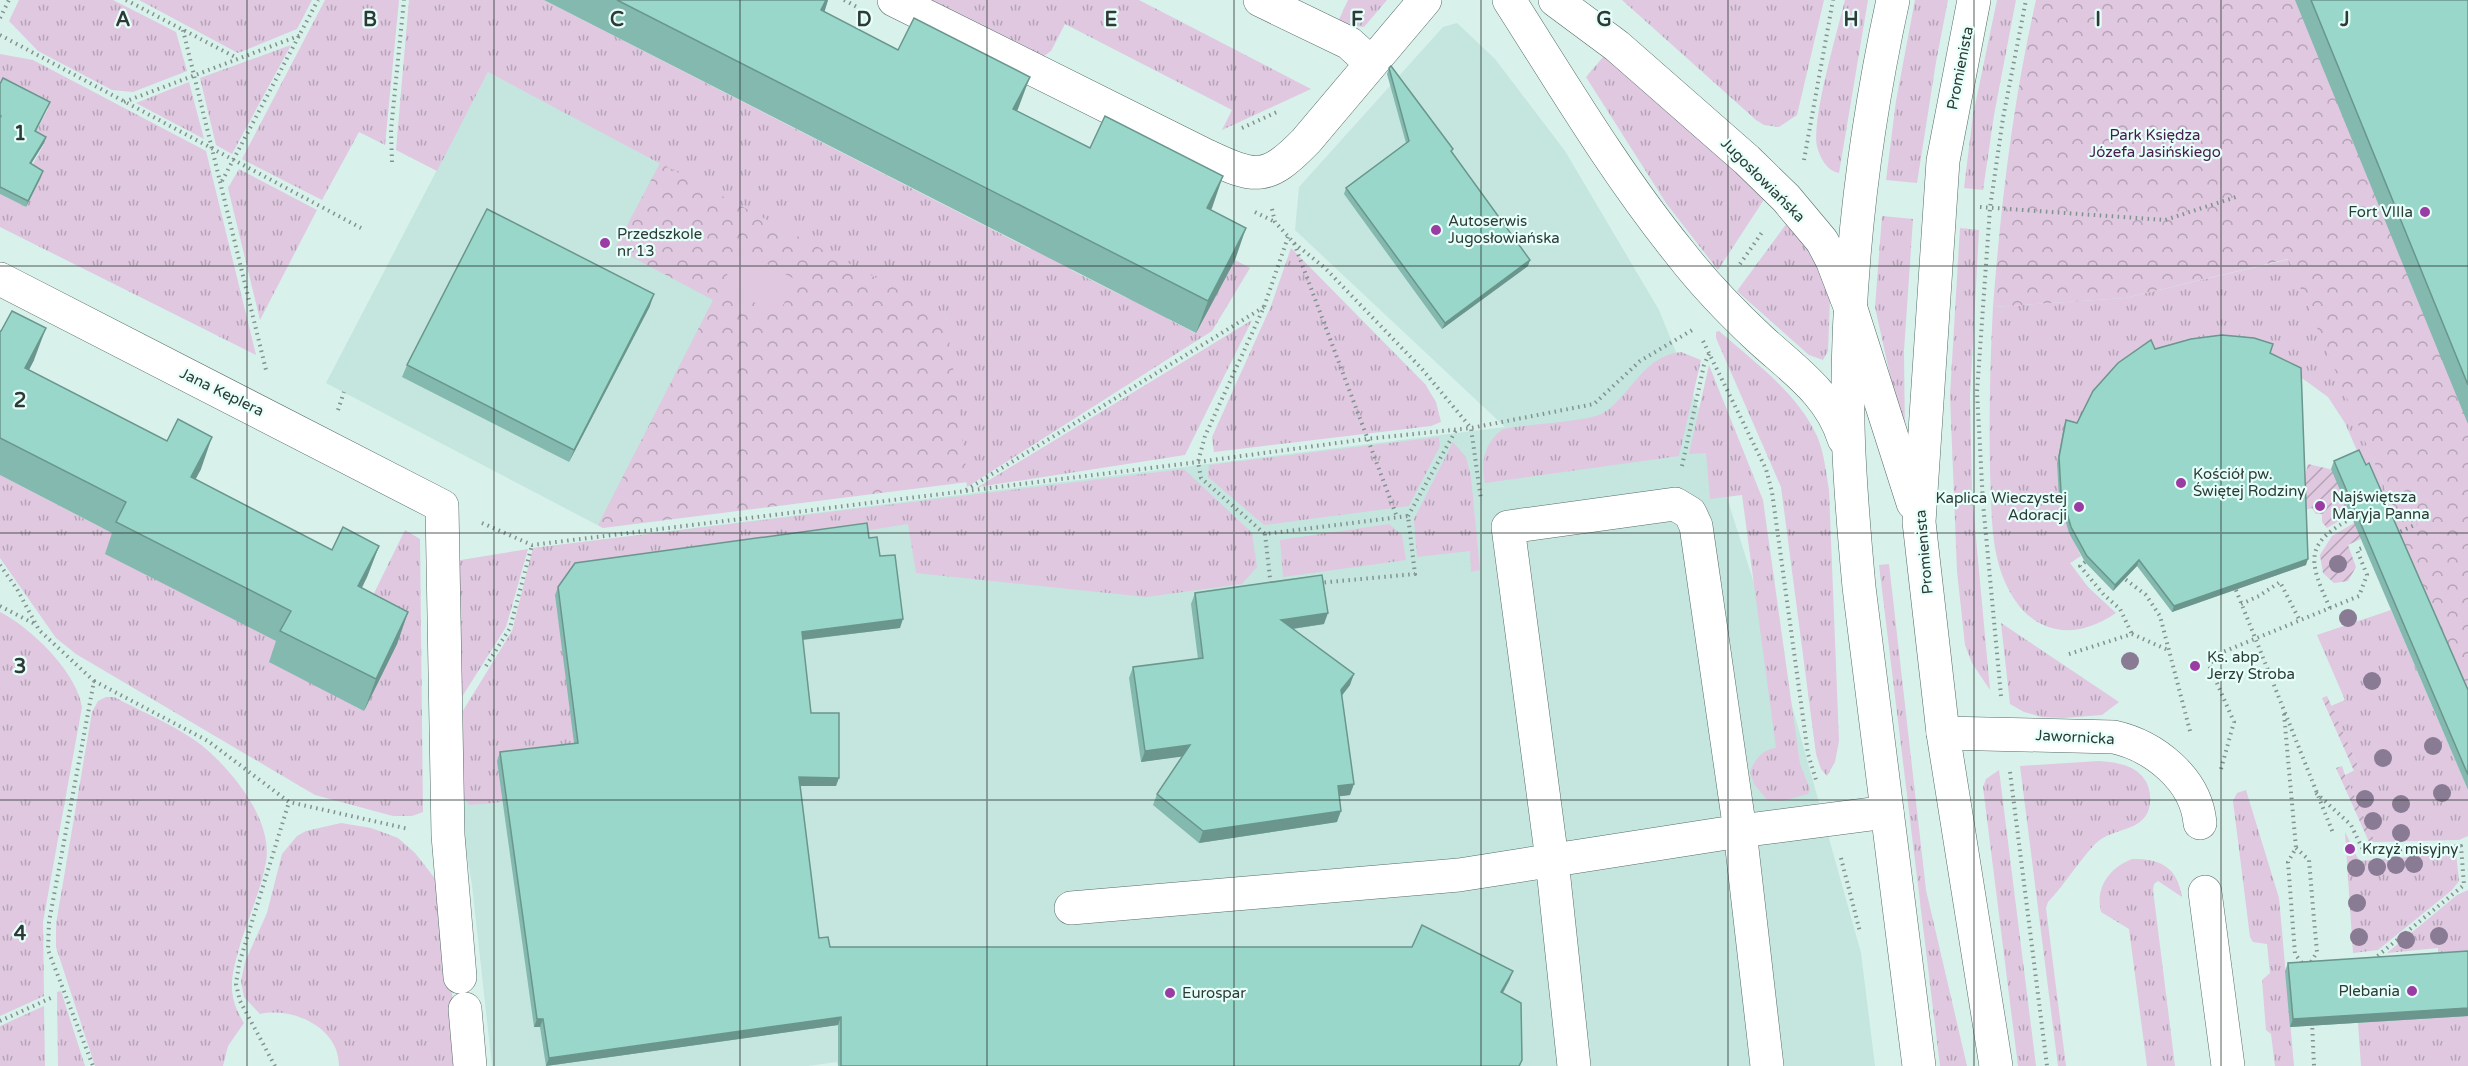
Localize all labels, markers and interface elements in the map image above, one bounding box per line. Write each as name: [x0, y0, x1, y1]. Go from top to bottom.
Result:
text: A: [116, 8, 131, 32]
text: B: [363, 8, 377, 32]
text: C: [610, 8, 624, 32]
text: D: [856, 8, 872, 32]
text: E: [1105, 8, 1118, 32]
text: F: [1351, 8, 1363, 32]
text: G: [1596, 8, 1612, 32]
text: H: [1843, 8, 1859, 32]
text: I: [2095, 8, 2101, 32]
text: J: [2339, 8, 2350, 32]
street label: Promienista: [1943, 25, 1977, 111]
text: 1: [14, 122, 26, 146]
park label: Park Księdza Józefa Jasińskiego: [2089, 126, 2221, 161]
street label: Jugosłowiańska: [1717, 134, 1809, 226]
place label: Fort VIIIa: [2348, 203, 2413, 221]
marker: Fort VIIIa: [2418, 205, 2432, 219]
place label: Autoserwis Jugosłowiańska: [1448, 212, 1560, 247]
marker: Autoserwis Jugosłowiańska: [1429, 223, 1443, 237]
place label: Przedszkole nr 13: [617, 225, 702, 260]
marker: Przedszkole nr 13: [598, 236, 612, 250]
street label: Jana Keplera: [177, 364, 267, 420]
text: 2: [14, 389, 26, 413]
place label: Kościół pw. Świętej Rodziny: [2193, 465, 2305, 500]
marker: Kościół pw. Świętej Rodziny: [2174, 476, 2188, 490]
place label: Najświętsza Maryja Panna: [2332, 488, 2430, 523]
place label: Kaplica Wieczystej Adoracji: [1935, 489, 2067, 524]
marker: Najświętsza Maryja Panna: [2313, 499, 2327, 513]
marker: Kaplica Wieczystej Adoracji: [2072, 500, 2086, 514]
street label: Promienista: [1911, 509, 1937, 595]
place label: Ks. abp Jerzy Stroba: [2207, 648, 2295, 683]
text: 3: [14, 655, 26, 679]
marker: Ks. abp Jerzy Stroba: [2188, 659, 2202, 673]
street label: Jawornicka: [2035, 726, 2115, 748]
place label: Krzyż misyjny: [2362, 840, 2458, 858]
marker: Krzyż misyjny: [2343, 842, 2357, 856]
text: 4: [14, 922, 27, 946]
place label: Plebania: [2339, 982, 2400, 1000]
place label: Eurospar: [1182, 984, 1246, 1002]
marker: Plebania: [2405, 984, 2419, 998]
marker: Eurospar: [1163, 986, 1177, 1000]

